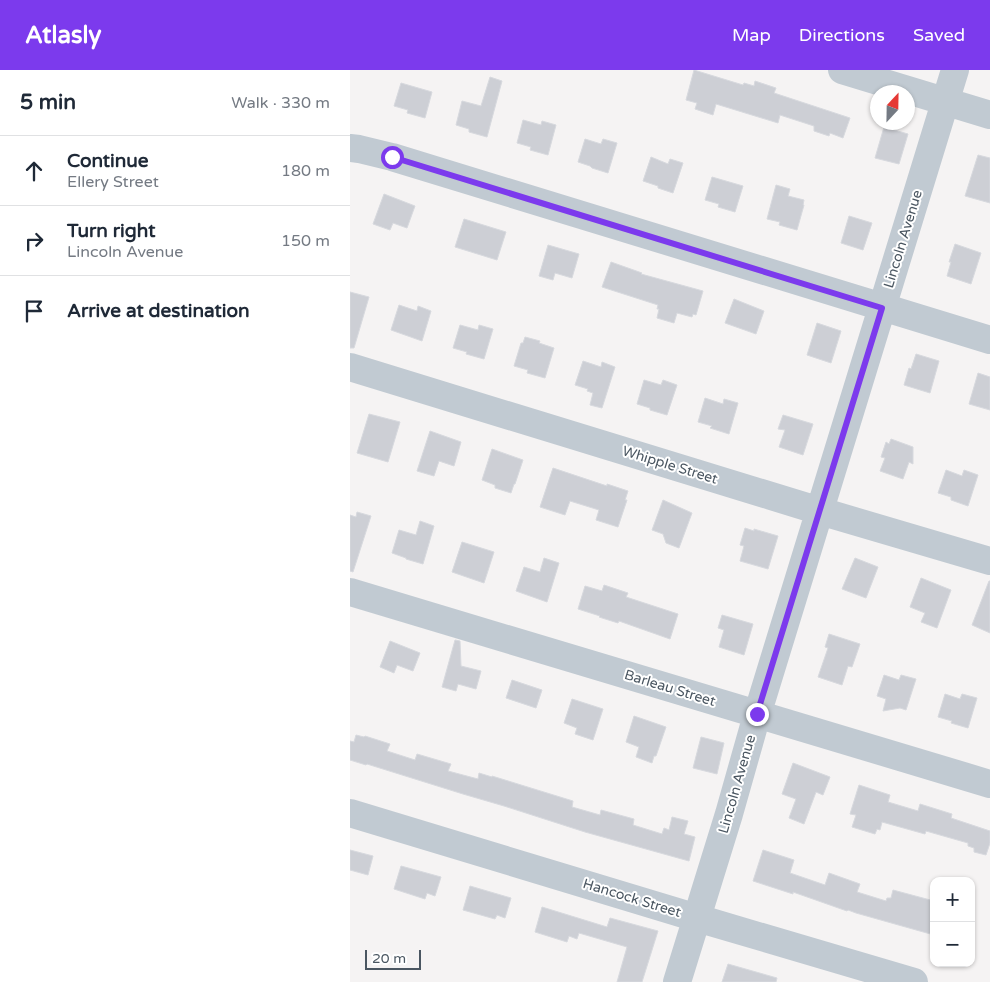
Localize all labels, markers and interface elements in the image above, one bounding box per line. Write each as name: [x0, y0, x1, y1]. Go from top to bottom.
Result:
text: Atlasly: [25, 21, 101, 50]
text: Map: [732, 24, 771, 46]
text: Directions: [799, 24, 885, 46]
text: Saved: [913, 24, 965, 46]
north arrow: [870, 85, 915, 130]
text: 5 min: [20, 90, 76, 115]
text: Walk · 330 m: [231, 93, 330, 113]
route start: [381, 146, 404, 169]
text: Continue: [67, 150, 149, 172]
icon: ahead: [20, 157, 48, 185]
text: 180 m: [281, 161, 330, 181]
text: Ellery Street: [67, 172, 159, 192]
street label: Lincoln Avenue: [880, 188, 926, 290]
text: Turn right: [67, 220, 155, 242]
icon: right: [20, 227, 48, 255]
text: 150 m: [281, 231, 330, 251]
text: Lincoln Avenue: [67, 242, 183, 262]
icon: arrive: [20, 297, 48, 325]
text: Arrive at destination: [67, 300, 250, 322]
street label: Whipple Street: [620, 442, 720, 488]
street label: Barleau Street: [622, 666, 718, 710]
route end: [746, 703, 769, 726]
street label: Lincoln Avenue: [715, 733, 759, 835]
street label: Hancock Street: [581, 875, 684, 921]
map controls: [930, 877, 975, 967]
button: +: [930, 877, 975, 922]
button: −: [930, 922, 975, 967]
scale bar: [365, 947, 421, 970]
text: 20 m: [372, 950, 406, 967]

